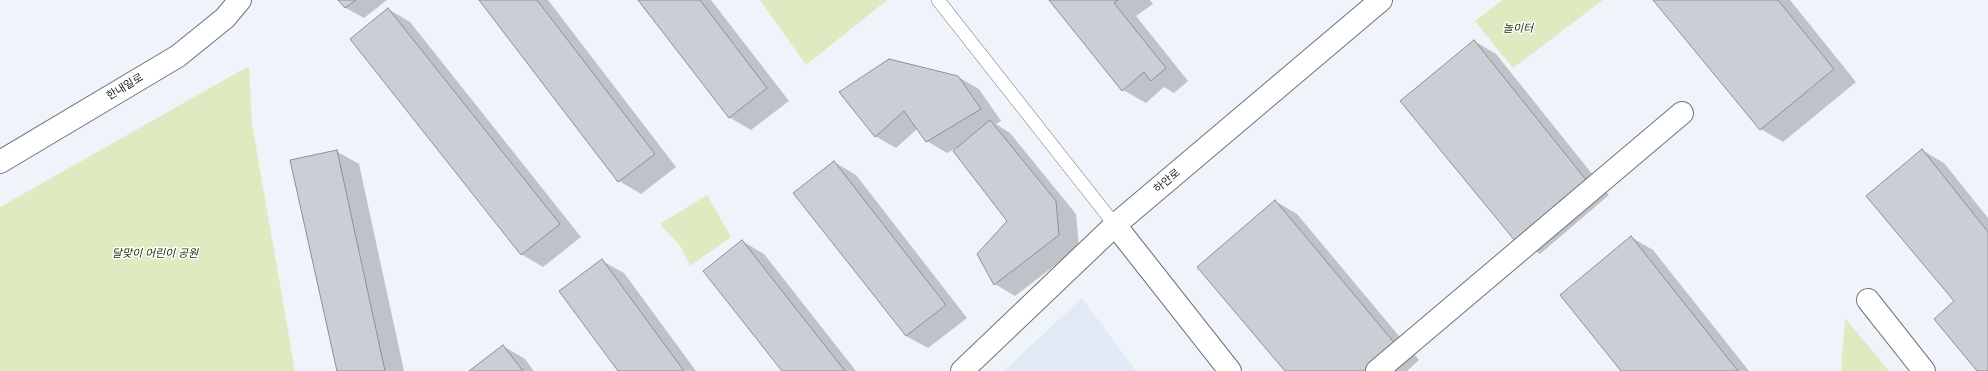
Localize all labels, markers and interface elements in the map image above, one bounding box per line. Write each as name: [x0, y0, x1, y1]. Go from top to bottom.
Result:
park label: 놀이터: [1503, 22, 1533, 36]
street label: 한내일로: [104, 71, 146, 103]
street label: 하안로: [1151, 166, 1183, 196]
park label: 달맞이 어린이 공원: [112, 247, 198, 261]

